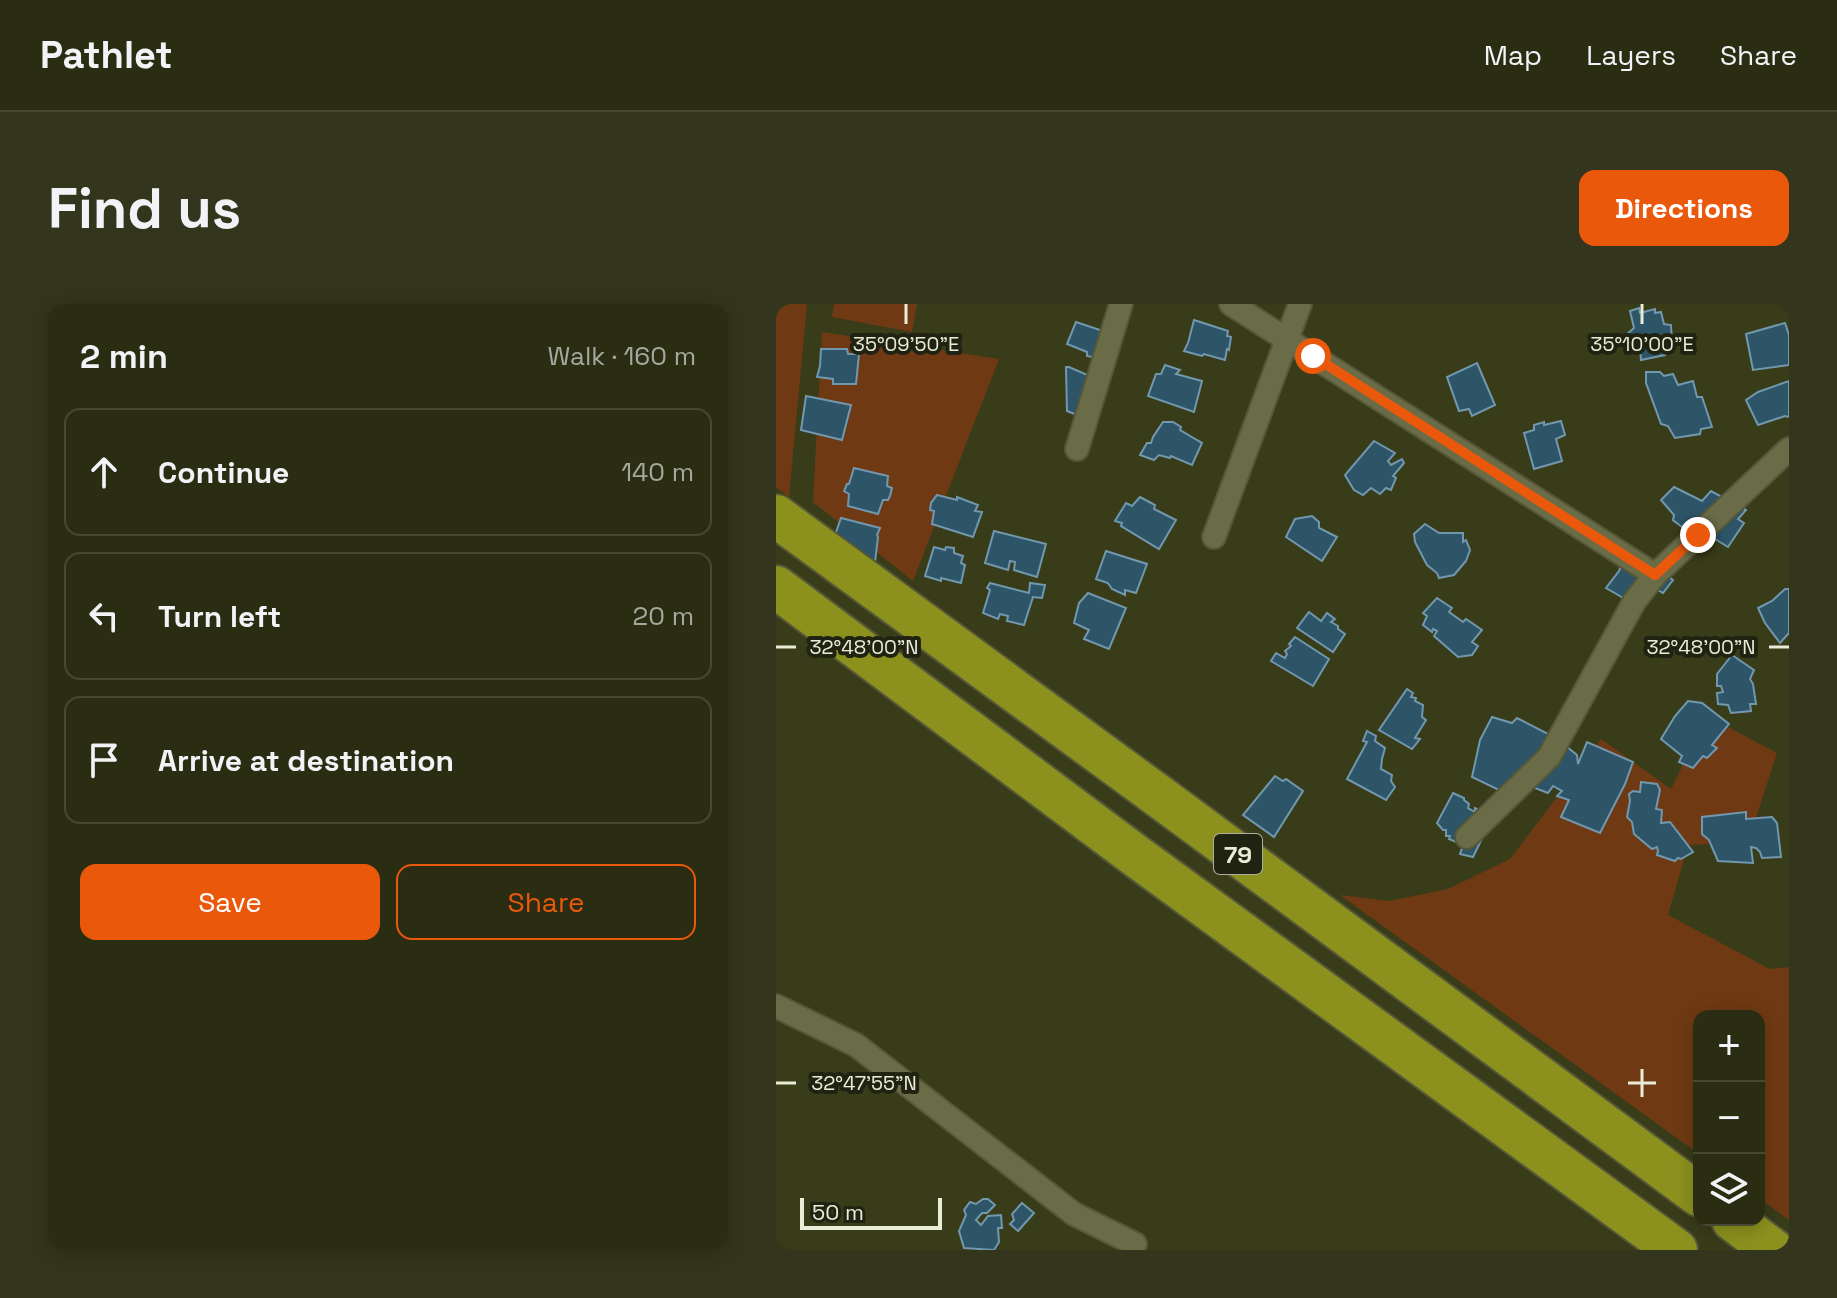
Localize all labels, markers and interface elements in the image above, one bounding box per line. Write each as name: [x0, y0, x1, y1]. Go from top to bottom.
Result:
text: Pathlet: [40, 31, 173, 79]
text: Map: [1484, 37, 1542, 73]
text: Layers: [1586, 37, 1676, 73]
text: Share: [1720, 37, 1797, 73]
button: Directions: [1579, 170, 1789, 246]
text: Find us: [48, 173, 241, 244]
text: 35°09'50"E: [853, 331, 959, 357]
text: 35°10'00"E: [1590, 331, 1694, 357]
text: 2 min: [80, 335, 168, 378]
route start: [1295, 338, 1331, 374]
text: Walk · 160 m: [547, 339, 696, 373]
icon: ahead: [82, 450, 126, 494]
text: Continue: [158, 453, 289, 492]
text: 140 m: [621, 455, 694, 489]
route end: [1680, 517, 1716, 553]
icon: left: [82, 594, 126, 638]
text: Turn left: [158, 597, 281, 636]
text: 20 m: [633, 599, 694, 633]
text: 32°48'00"N: [809, 634, 919, 660]
text: 32°48'00"N: [1646, 634, 1756, 660]
icon: arrive: [82, 738, 126, 782]
text: Arrive at destination: [158, 741, 454, 780]
road number: 79: [1214, 834, 1262, 874]
button: Save: [80, 864, 380, 940]
button: Share: [396, 864, 696, 940]
map controls: [1693, 1010, 1765, 1226]
button: +: [1693, 1010, 1765, 1082]
text: 32°47'55"N: [811, 1070, 917, 1096]
button: −: [1693, 1082, 1765, 1154]
button: layers: [1693, 1154, 1765, 1226]
scale bar: [800, 1194, 942, 1230]
text: 50 m: [812, 1198, 864, 1226]

